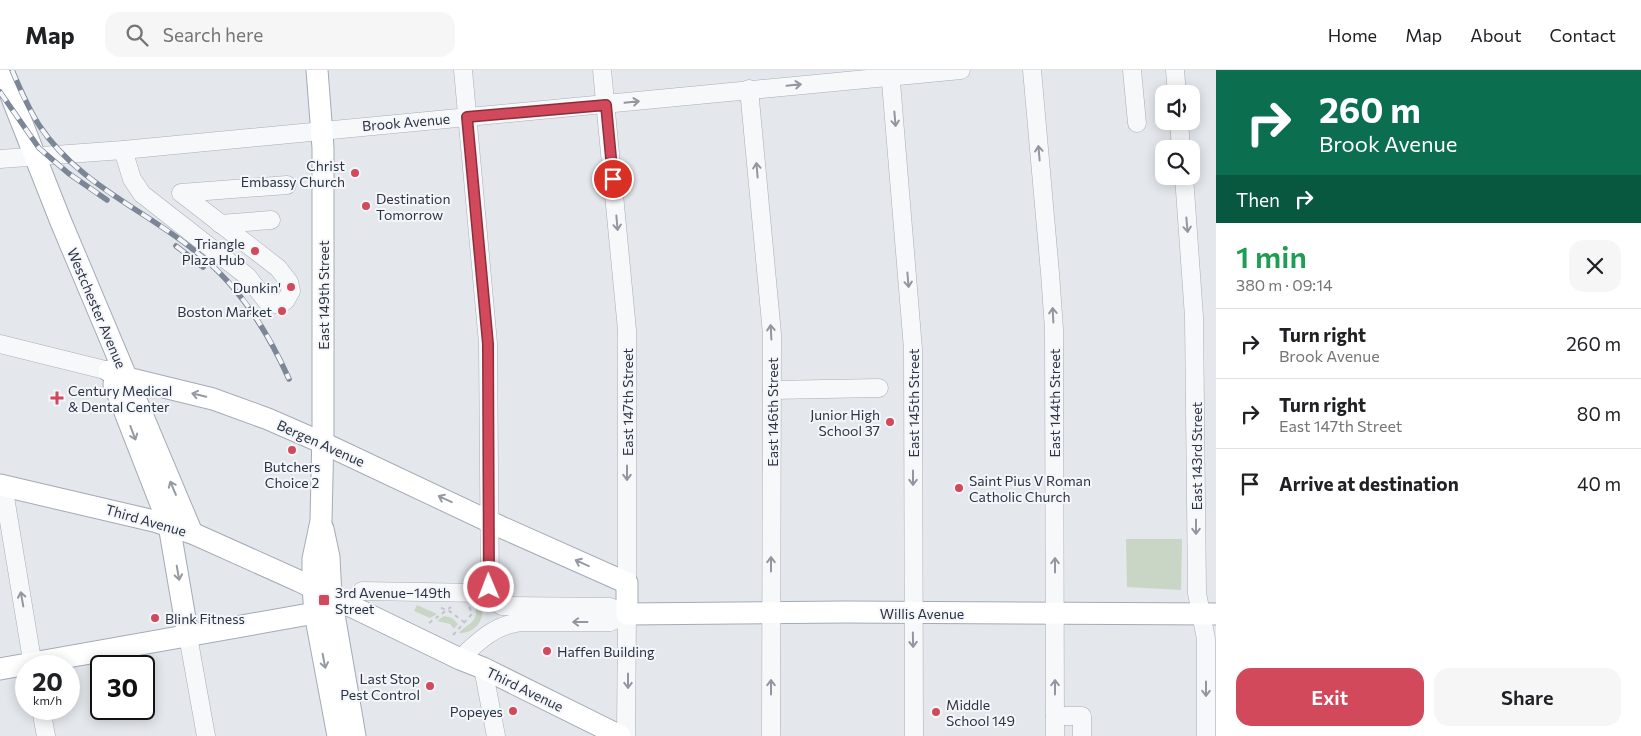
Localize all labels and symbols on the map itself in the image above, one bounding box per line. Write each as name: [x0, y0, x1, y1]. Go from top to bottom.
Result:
one-way arrow: [785, 81, 801, 90]
one-way arrow: [624, 97, 640, 107]
street label: Brook Avenue: [361, 110, 451, 134]
one-way arrow: [890, 110, 899, 126]
one-way arrow: [1035, 145, 1044, 161]
place label: Christ Embassy Church: [241, 157, 345, 190]
pin: [592, 158, 634, 200]
one-way arrow: [752, 162, 761, 178]
marker: Christ Embassy Church: [349, 167, 361, 179]
place label: Destination Tomorrow: [376, 190, 450, 223]
marker: Destination Tomorrow: [360, 200, 372, 212]
one-way arrow: [612, 215, 622, 231]
one-way arrow: [1183, 217, 1192, 233]
place label: Triangle Plaza Hub: [182, 235, 245, 268]
street label: East 149th Street: [315, 240, 332, 350]
street label: Westchester Avenue: [64, 245, 130, 371]
marker: Triangle Plaza Hub: [249, 245, 261, 257]
one-way arrow: [903, 272, 913, 288]
place label: Dunkin': [233, 279, 281, 296]
marker: Dunkin': [285, 281, 297, 293]
place label: Boston Market: [177, 303, 272, 320]
marker: Boston Market: [276, 305, 288, 317]
one-way arrow: [1048, 307, 1058, 323]
one-way arrow: [767, 324, 776, 340]
street label: East 147th Street: [619, 348, 636, 456]
street label: East 145th Street: [905, 348, 922, 457]
street label: East 144th Street: [1046, 348, 1063, 458]
street label: East 146th Street: [764, 357, 781, 467]
place label: Century Medical & Dental Center: [68, 382, 172, 415]
one-way arrow: [191, 390, 207, 400]
marker: Century Medical & Dental Center: [50, 391, 64, 405]
street label: East 143rd Street: [1188, 402, 1205, 510]
place label: Junior High School 37: [810, 406, 880, 439]
street label: Bergen Avenue: [274, 416, 368, 470]
marker: Junior High School 37: [884, 416, 896, 428]
one-way arrow: [129, 425, 138, 440]
marker: Butchers Choice 2: [286, 444, 298, 456]
place label: Butchers Choice 2: [264, 458, 320, 491]
one-way arrow: [622, 464, 632, 480]
one-way arrow: [908, 470, 918, 486]
place label: Saint Pius V Roman Catholic Church: [969, 472, 1091, 505]
one-way arrow: [168, 481, 177, 496]
marker: Saint Pius V Roman Catholic Church: [953, 482, 965, 494]
one-way arrow: [438, 494, 453, 504]
street label: Third Avenue: [104, 500, 188, 540]
one-way arrow: [1192, 519, 1201, 535]
one-way arrow: [766, 557, 776, 573]
one-way arrow: [1050, 557, 1060, 573]
one-way arrow: [575, 558, 590, 568]
position arrow: [462, 560, 514, 612]
one-way arrow: [173, 564, 183, 580]
place label: 3rd Avenue–149th Street: [335, 584, 451, 617]
one-way arrow: [16, 591, 26, 607]
marker: 3rd Avenue–149th Street: [317, 593, 331, 607]
street label: Willis Avenue: [880, 605, 964, 622]
place label: Blink Fitness: [165, 610, 245, 627]
marker: Blink Fitness: [149, 612, 161, 624]
one-way arrow: [572, 617, 588, 627]
one-way arrow: [909, 632, 918, 648]
place label: Haffen Building: [557, 643, 655, 660]
marker: Haffen Building: [541, 645, 553, 657]
one-way arrow: [320, 653, 330, 669]
speed limit sign: 30: [90, 655, 155, 720]
street label: Third Avenue: [484, 663, 566, 715]
place label: Last Stop Pest Control: [340, 670, 420, 703]
one-way arrow: [623, 672, 633, 688]
marker: Last Stop Pest Control: [424, 680, 436, 692]
one-way arrow: [766, 680, 776, 696]
one-way arrow: [1050, 680, 1060, 696]
one-way arrow: [1201, 680, 1211, 696]
place label: Middle School 149: [946, 696, 1015, 729]
place label: Popeyes: [450, 703, 503, 720]
marker: Popeyes: [507, 705, 519, 717]
marker: Middle School 149: [930, 706, 942, 718]

